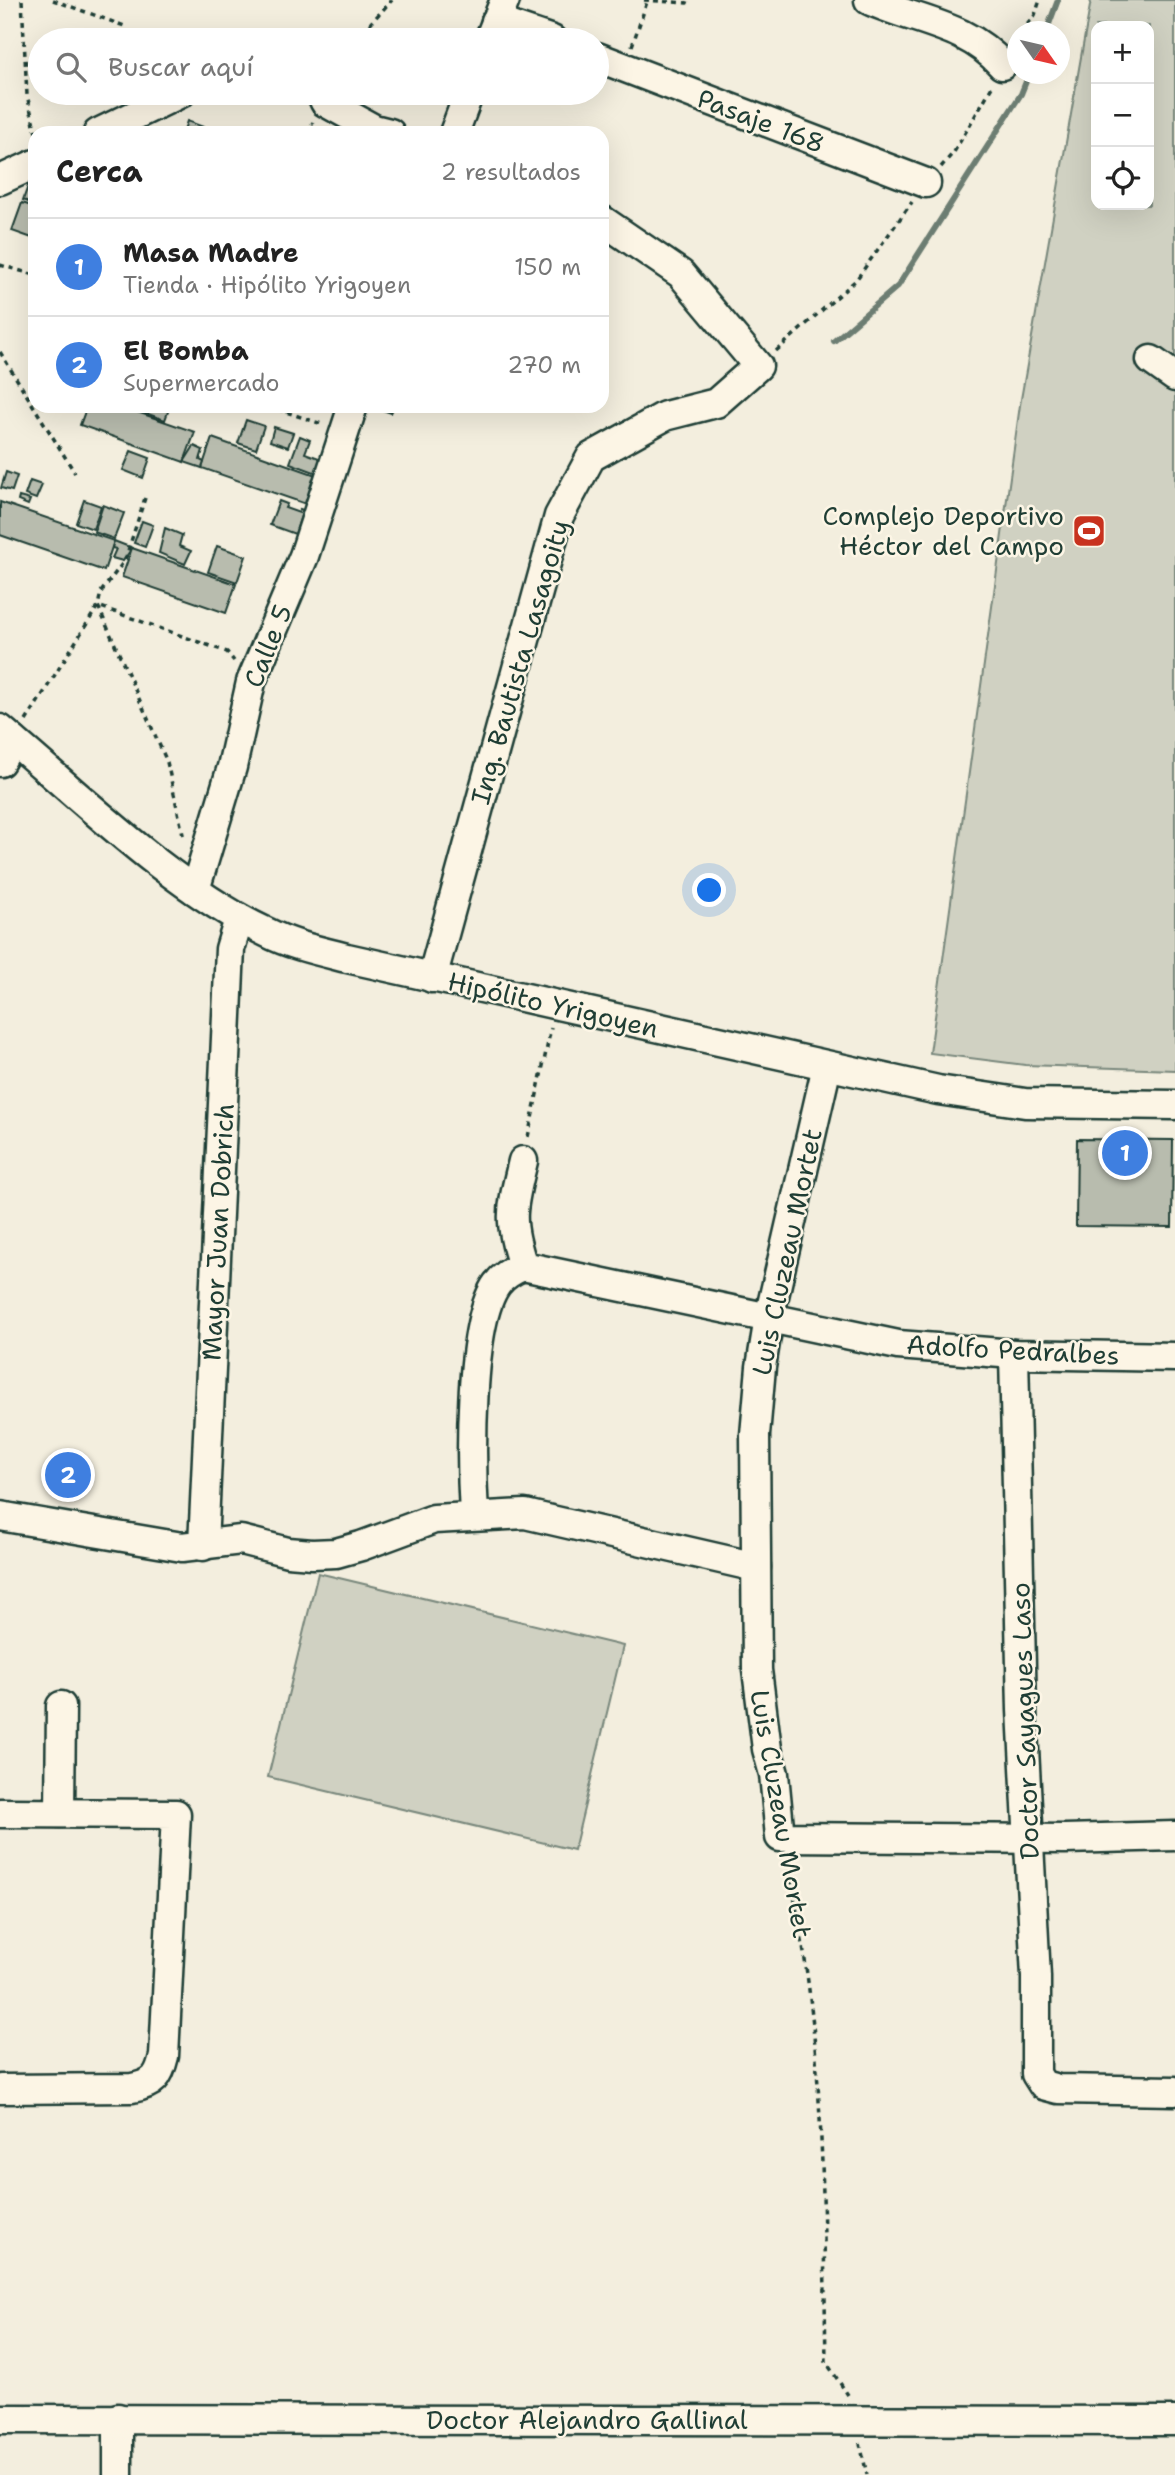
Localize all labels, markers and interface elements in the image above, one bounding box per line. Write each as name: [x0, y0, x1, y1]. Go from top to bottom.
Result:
north arrow: [1007, 21, 1070, 84]
map controls: [1091, 21, 1154, 210]
button: +: [1091, 21, 1154, 84]
search box: [28, 28, 609, 105]
icon: search: [52, 48, 90, 86]
text: Buscar aquí: [108, 49, 254, 84]
street label: Pasaje 168: [692, 80, 830, 161]
button: −: [1091, 84, 1154, 147]
button: locate: [1091, 147, 1154, 210]
text: Cerca: [56, 151, 143, 192]
text: 2 resultados: [441, 157, 581, 187]
text: Masa Madre: [123, 235, 299, 270]
text: 1: [74, 252, 84, 282]
text: 150 m: [514, 252, 581, 282]
text: Tienda · Hipólito Yrigoyen: [123, 270, 411, 300]
text: El Bomba: [123, 333, 249, 368]
text: 2: [71, 350, 87, 380]
text: 270 m: [507, 350, 581, 380]
text: Supermercado: [123, 368, 279, 398]
place label: Complejo Deportivo Héctor del Campo: [822, 498, 1064, 563]
sports icon: Complejo Deportivo Héctor del Campo: [1070, 512, 1108, 550]
street label: Ing. Bautista Lasagoity: [462, 515, 577, 808]
street label: Calle 5: [235, 599, 300, 693]
your location: [692, 873, 726, 907]
street label: Hipólito Yrigoyen: [444, 963, 662, 1046]
street label: Mayor Juan Dobrich: [193, 1102, 242, 1362]
street label: Luis Cluzeau Mortet: [743, 1125, 830, 1378]
pin: 1: [1102, 1127, 1148, 1179]
street label: Adolfo Pedralbes: [906, 1326, 1120, 1373]
pin: 2: [45, 1449, 91, 1501]
street label: Doctor Sayagues Laso: [1002, 1582, 1047, 1860]
street label: Luis Cluzeau Mortet: [742, 1687, 821, 1941]
street label: Doctor Alejandro Gallinal: [426, 2402, 748, 2437]

